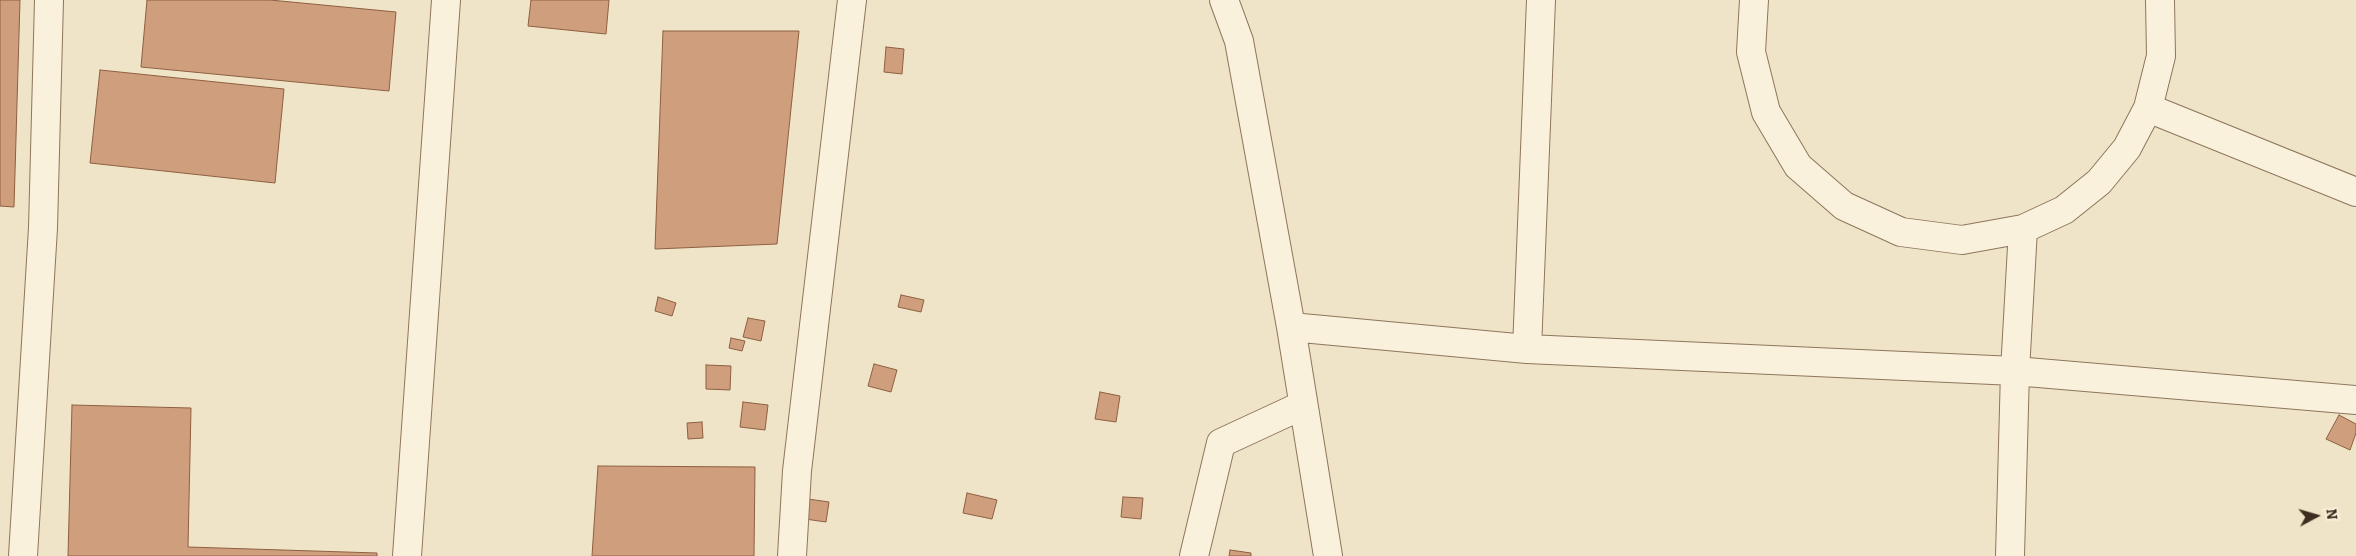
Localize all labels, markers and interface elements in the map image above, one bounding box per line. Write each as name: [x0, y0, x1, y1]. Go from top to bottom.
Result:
north arrow: [2291, 491, 2341, 541]
text: N: [2322, 508, 2340, 521]

